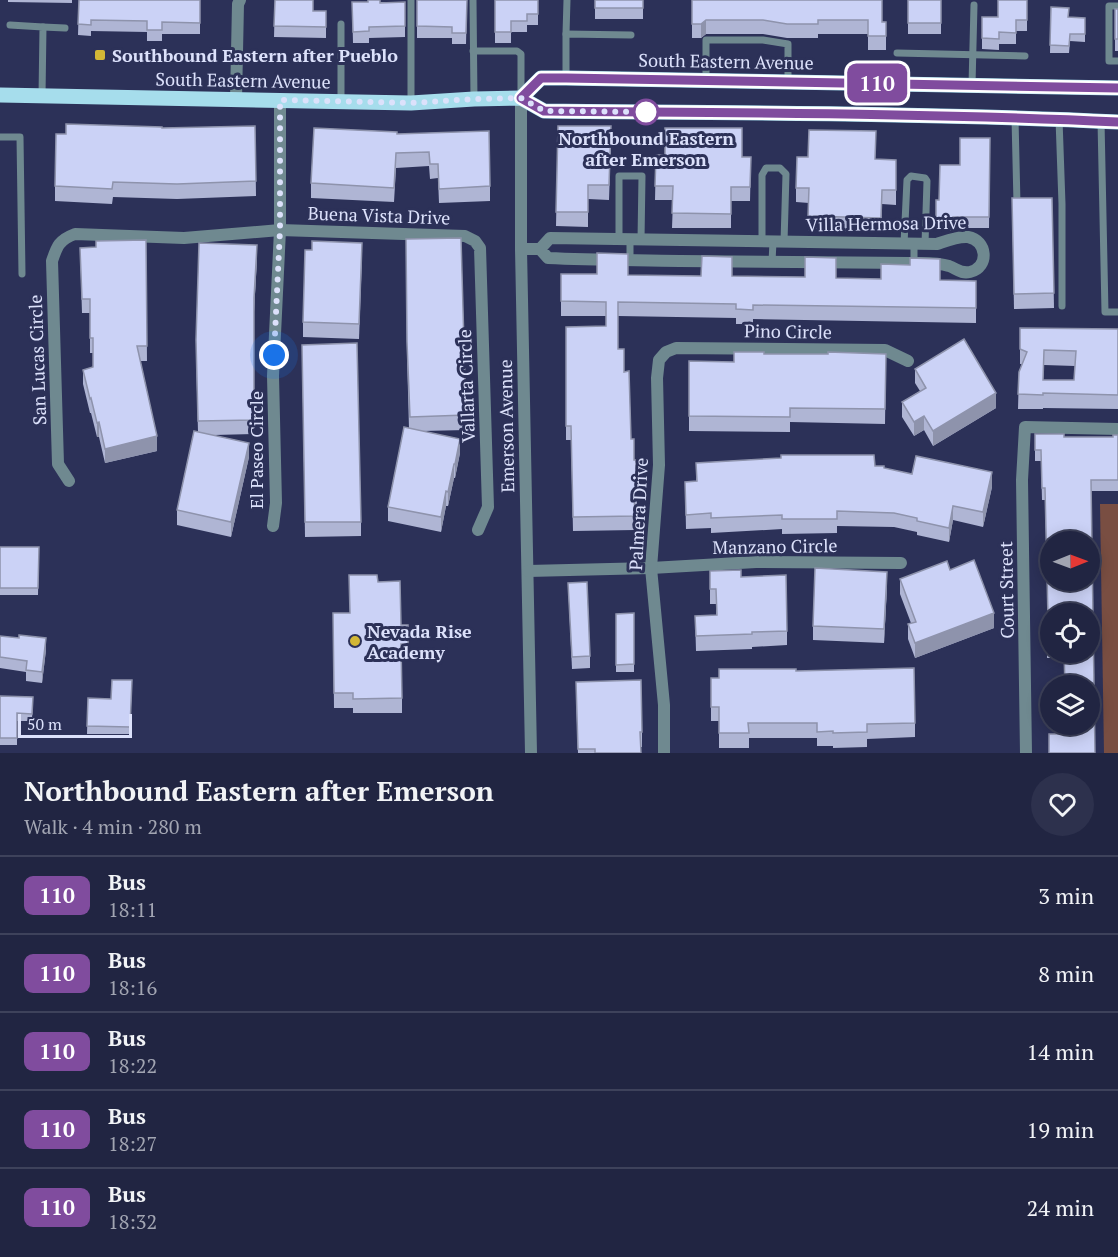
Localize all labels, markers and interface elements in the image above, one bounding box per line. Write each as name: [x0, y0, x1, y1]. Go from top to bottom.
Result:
place label: Southbound Eastern after Pueblo: [112, 43, 398, 67]
street label: South Eastern Avenue: [638, 47, 814, 75]
marker: Southbound Eastern after Pueblo: [93, 48, 107, 62]
line badge: 110: [842, 64, 912, 103]
street label: South Eastern Avenue: [155, 66, 331, 94]
text: 110: [859, 69, 895, 97]
marker: Northbound Eastern after Emerson: [633, 99, 659, 125]
place label: Northbound Eastern after Emerson: [558, 126, 734, 171]
street label: Buena Vista Drive: [307, 201, 451, 229]
street label: Villa Hermosa Drive: [805, 210, 967, 236]
street label: San Lucas Circle: [23, 294, 51, 426]
street label: Pino Circle: [744, 318, 832, 344]
street label: Vallarta Circle: [452, 329, 480, 443]
your location: [259, 340, 289, 370]
street label: Emerson Avenue: [493, 359, 519, 493]
street label: El Paseo Circle: [244, 391, 268, 509]
street label: Palmera Drive: [623, 457, 653, 571]
north arrow: [1040, 531, 1100, 591]
map controls: [1040, 531, 1100, 735]
street label: Manzano Circle: [712, 533, 838, 559]
street label: Court Street: [993, 541, 1019, 639]
button: locate: [1040, 603, 1100, 663]
place label: Nevada Rise Academy: [367, 619, 472, 664]
marker: Nevada Rise Academy: [348, 634, 362, 648]
button: layers: [1040, 675, 1100, 735]
scale bar: [18, 711, 132, 738]
text: 50 m: [27, 713, 62, 735]
text: Northbound Eastern after Emerson: [24, 772, 494, 809]
button: heart: [1031, 773, 1094, 836]
text: Walk · 4 min · 280 m: [24, 813, 202, 840]
text: Bus: [108, 867, 146, 896]
text: 110: [39, 881, 75, 909]
text: 3 min: [1038, 881, 1094, 910]
text: 18:11: [108, 896, 157, 923]
text: Bus: [108, 945, 146, 974]
text: 110: [39, 959, 75, 987]
text: 8 min: [1038, 959, 1094, 988]
text: 18:16: [108, 974, 157, 1001]
text: Bus: [108, 1023, 146, 1052]
text: 110: [39, 1037, 75, 1065]
text: 14 min: [1027, 1037, 1094, 1066]
text: 18:22: [108, 1052, 157, 1079]
text: Bus: [108, 1101, 146, 1130]
text: 110: [39, 1115, 75, 1143]
text: 19 min: [1027, 1115, 1094, 1144]
text: 18:27: [108, 1130, 157, 1157]
text: Bus: [108, 1179, 146, 1208]
text: 110: [39, 1193, 75, 1221]
text: 24 min: [1027, 1193, 1094, 1222]
text: 18:32: [108, 1208, 157, 1235]

